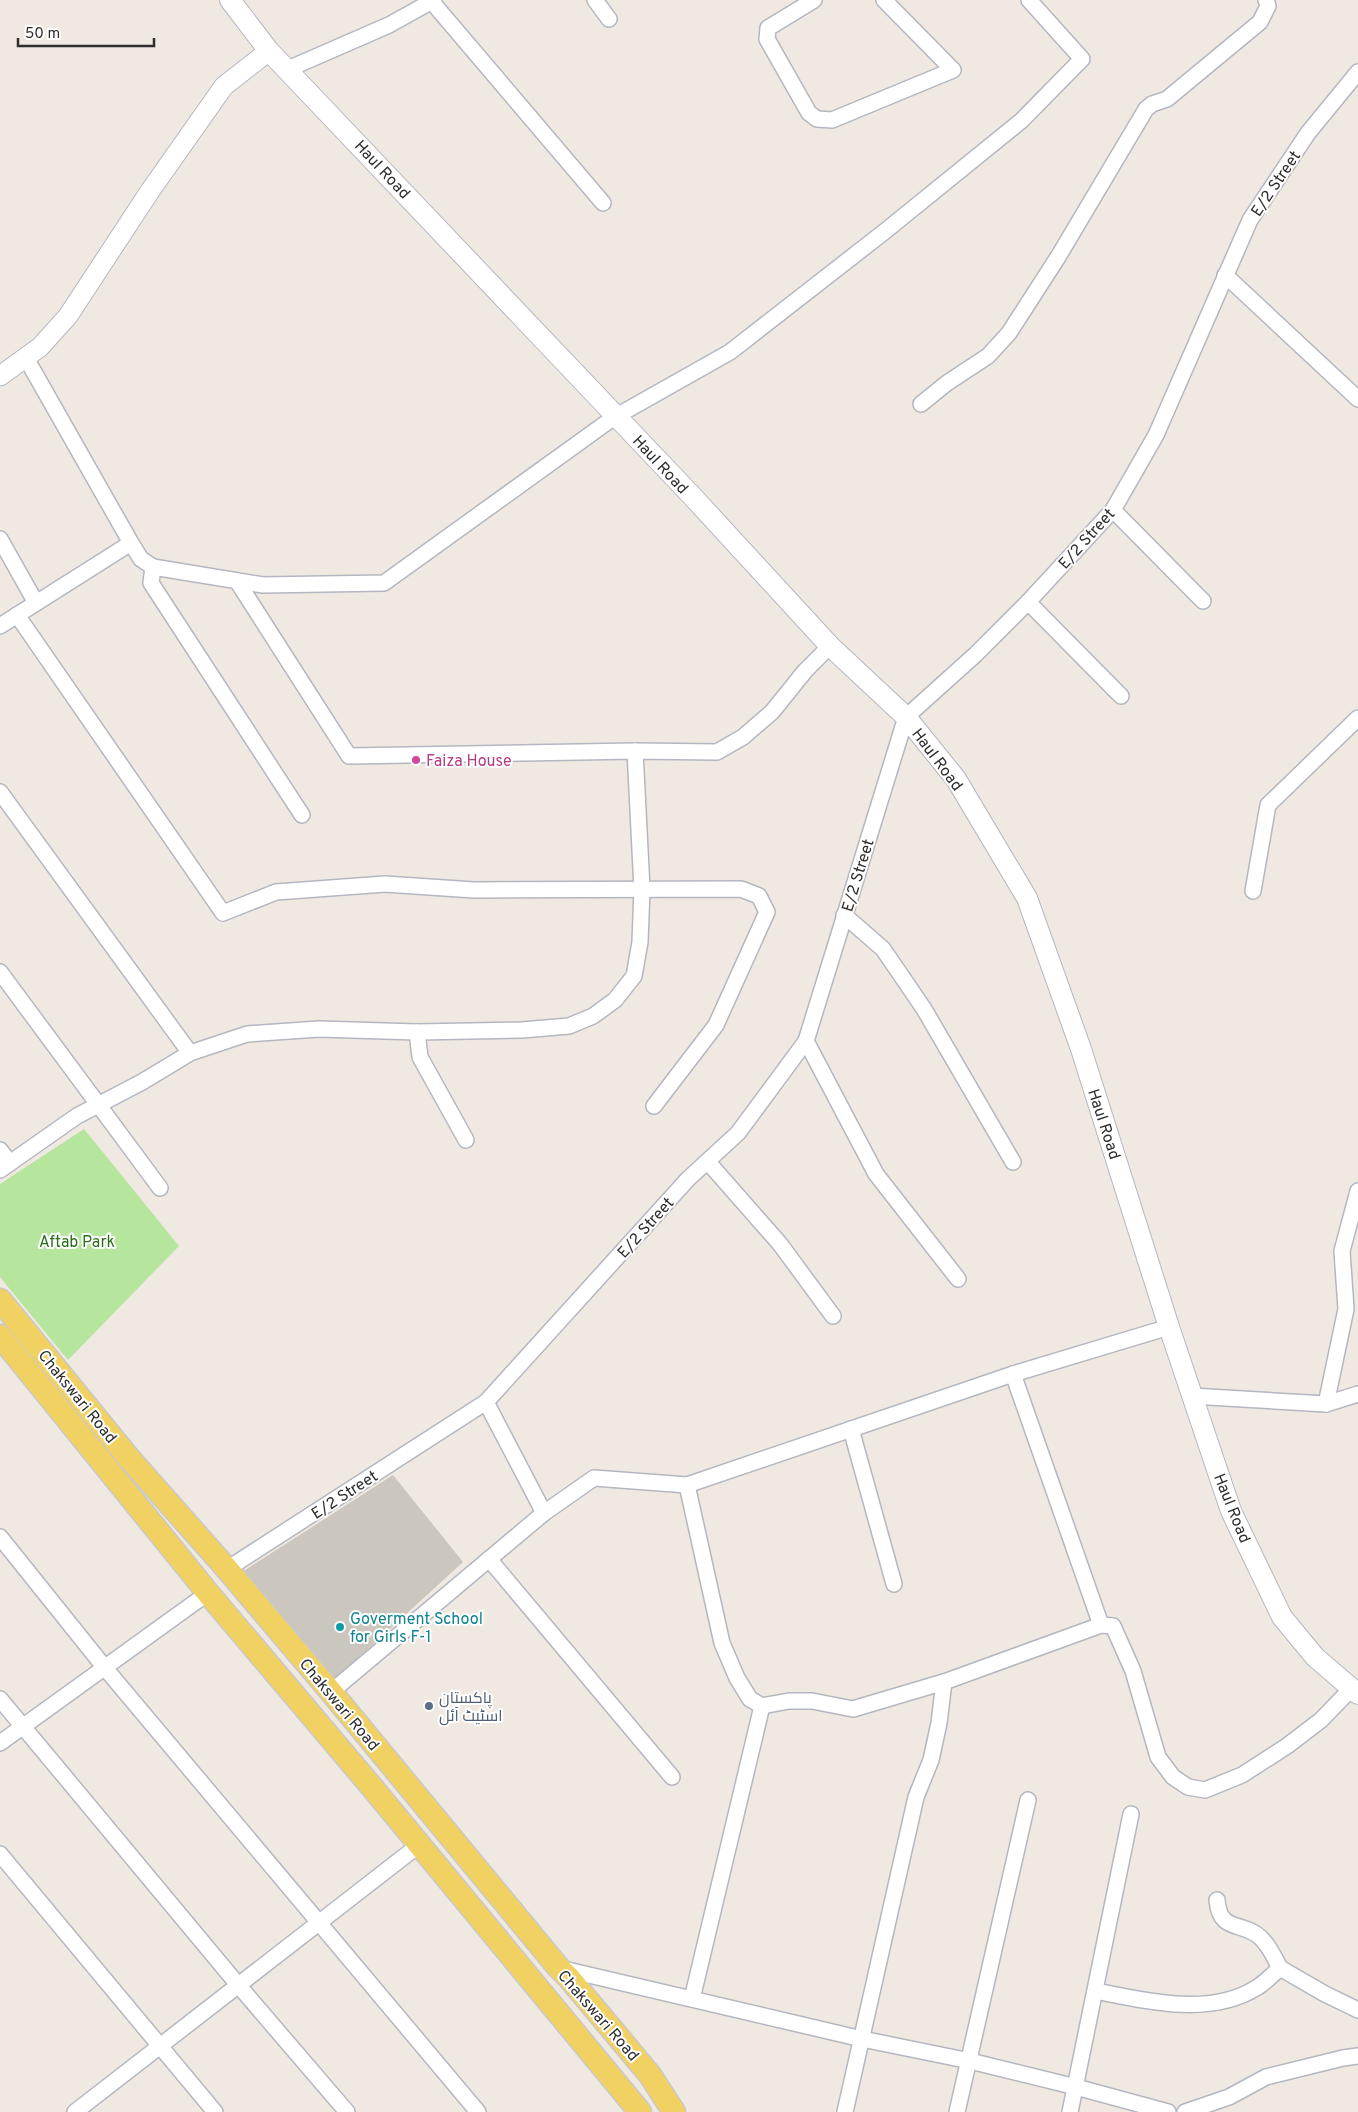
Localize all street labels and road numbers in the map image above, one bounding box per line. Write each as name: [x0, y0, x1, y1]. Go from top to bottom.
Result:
street label: Haul Road: [349, 137, 414, 204]
street label: E/2 Street: [1247, 147, 1306, 221]
street label: Haul Road: [627, 432, 692, 499]
street label: E/2 Street: [1055, 505, 1120, 574]
street label: Haul Road: [906, 725, 966, 795]
street label: E/2 Street: [838, 837, 879, 914]
street label: Haul Road: [1082, 1087, 1124, 1162]
street label: E/2 Street: [614, 1194, 679, 1263]
street label: Chakswari Road: [33, 1347, 120, 1448]
street label: E/2 Street: [308, 1467, 382, 1524]
street label: Haul Road: [1208, 1471, 1254, 1546]
street label: Chakswari Road: [294, 1655, 383, 1755]
street label: Chakswari Road: [552, 1967, 643, 2066]

